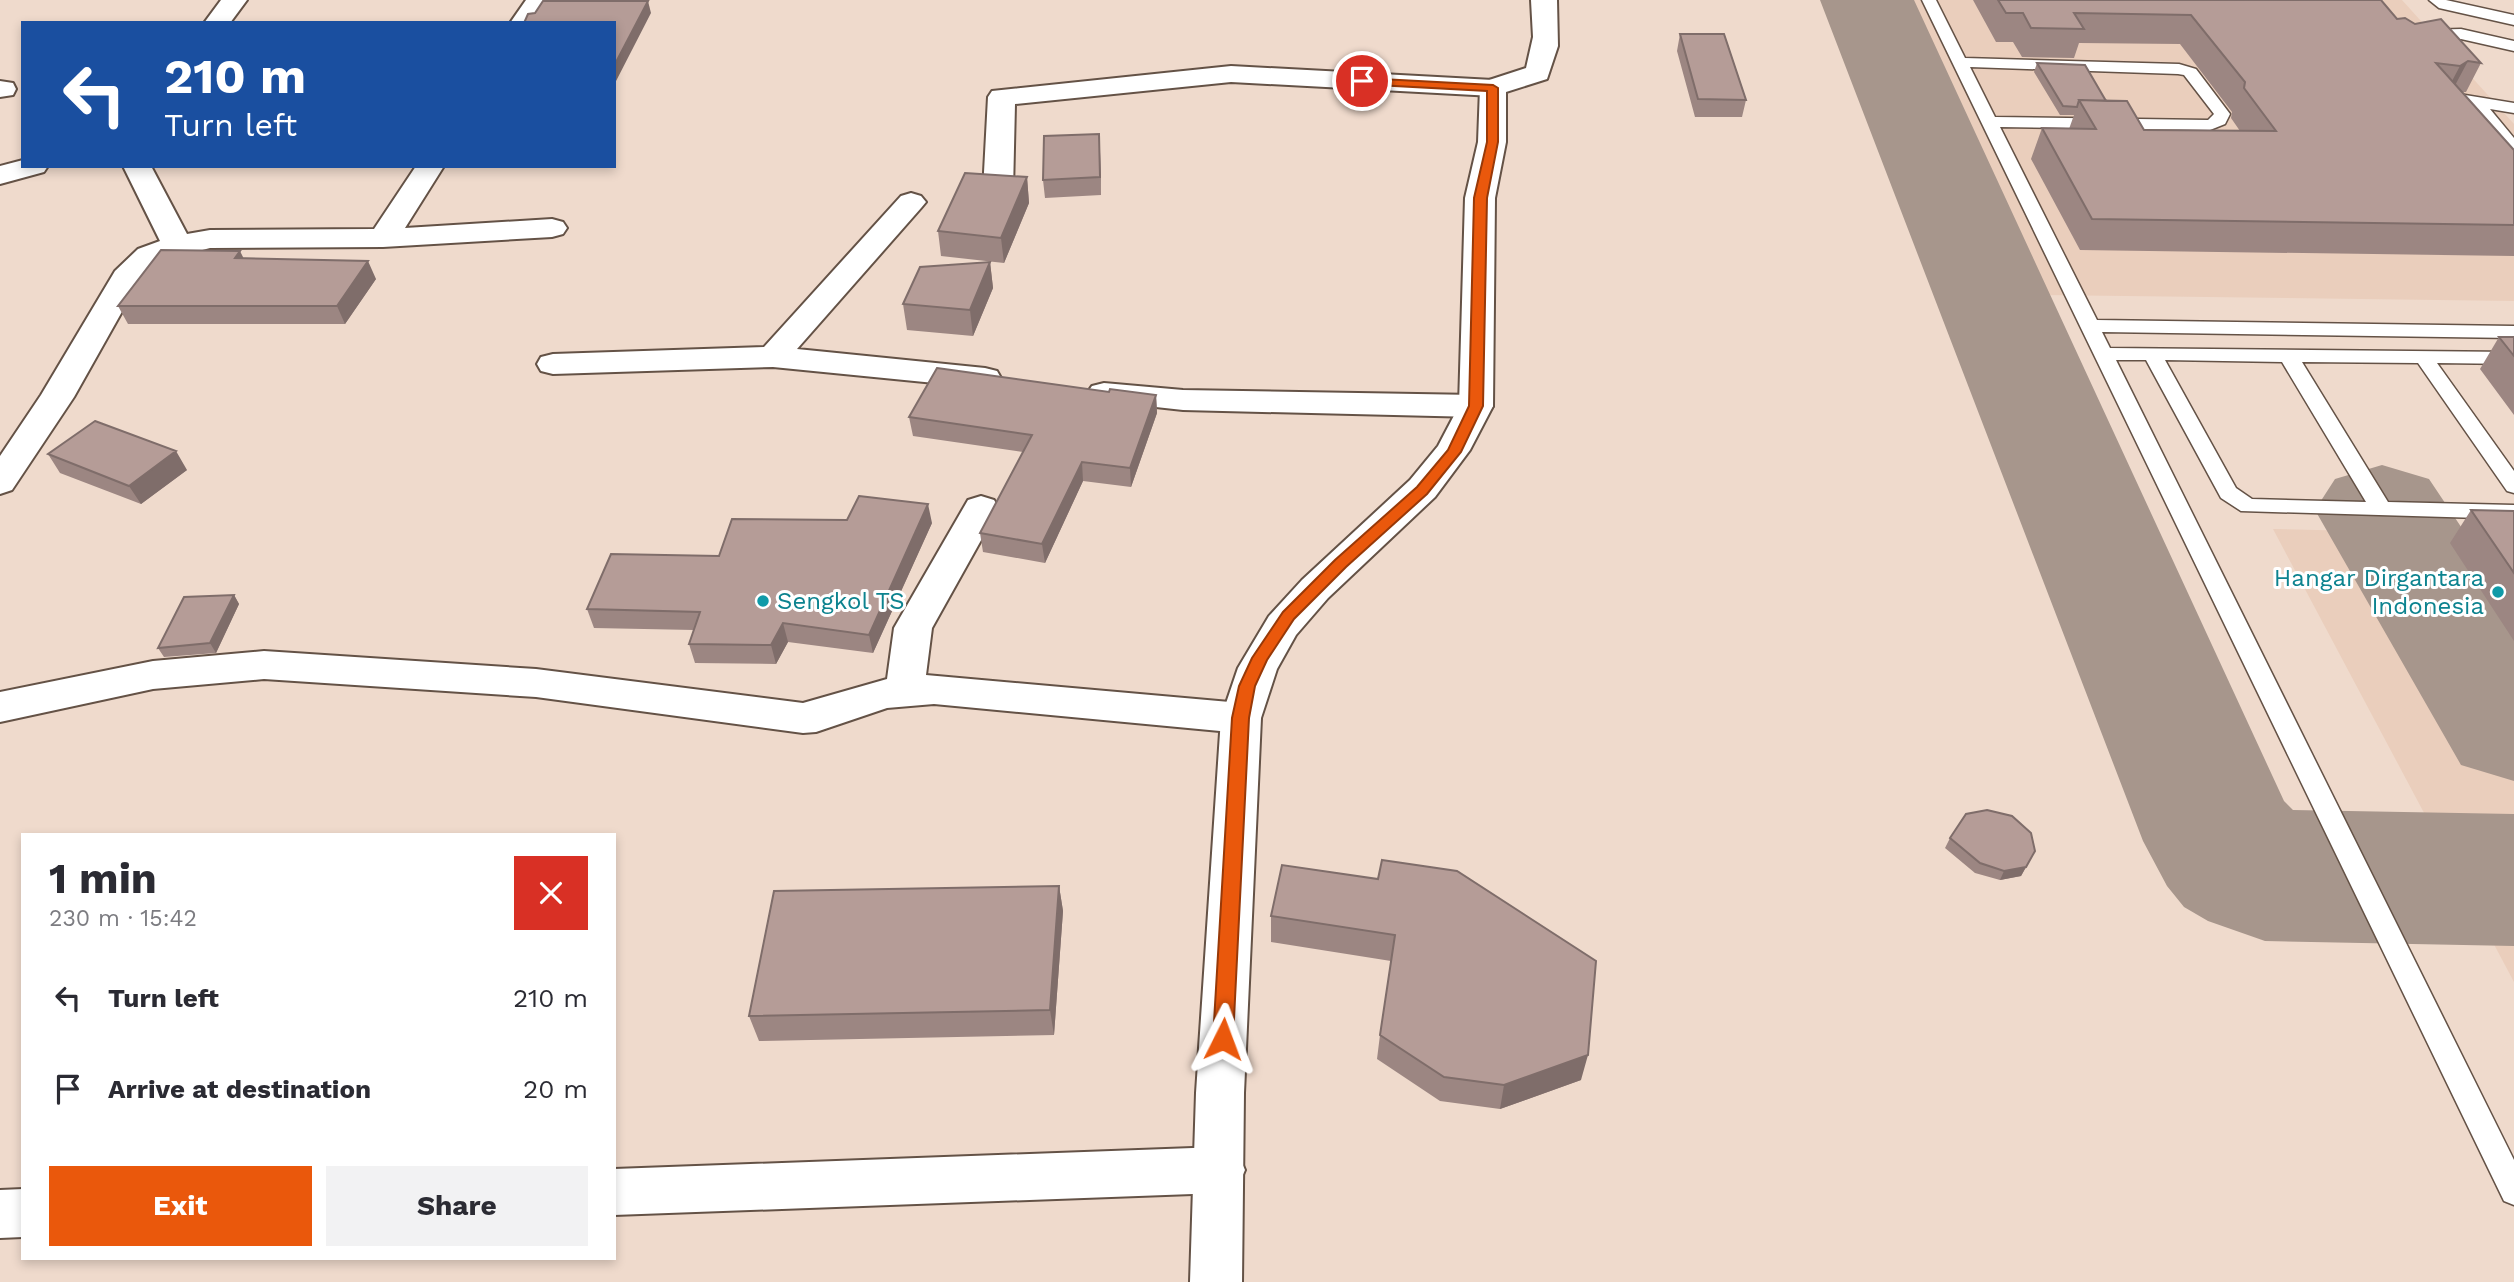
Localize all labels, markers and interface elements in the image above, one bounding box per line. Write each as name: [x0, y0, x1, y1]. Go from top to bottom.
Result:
text: 210 m: [164, 47, 306, 105]
icon: left: [49, 49, 140, 140]
pin: [1332, 51, 1392, 111]
icon: arrive: [1343, 62, 1381, 100]
text: Turn left: [164, 106, 297, 144]
place label: Hangar Dirgantara Indonesia: [2274, 564, 2484, 620]
marker: Hangar Dirgantara Indonesia: [2490, 584, 2506, 600]
place label: Sengkol TS: [777, 587, 905, 615]
marker: Sengkol TS: [755, 593, 771, 609]
text: 1 min: [49, 854, 157, 903]
button: close: [514, 856, 588, 930]
text: 230 m · 15:42: [49, 905, 197, 932]
icon: left: [49, 979, 87, 1017]
text: Turn left: [108, 983, 219, 1013]
text: 210 m: [513, 983, 588, 1013]
position arrow: [1186, 1002, 1260, 1076]
icon: arrive: [49, 1070, 87, 1108]
text: Arrive at destination: [108, 1074, 371, 1104]
text: 20 m: [523, 1074, 588, 1104]
button: Exit: [49, 1166, 312, 1246]
button: Share: [326, 1166, 588, 1246]

